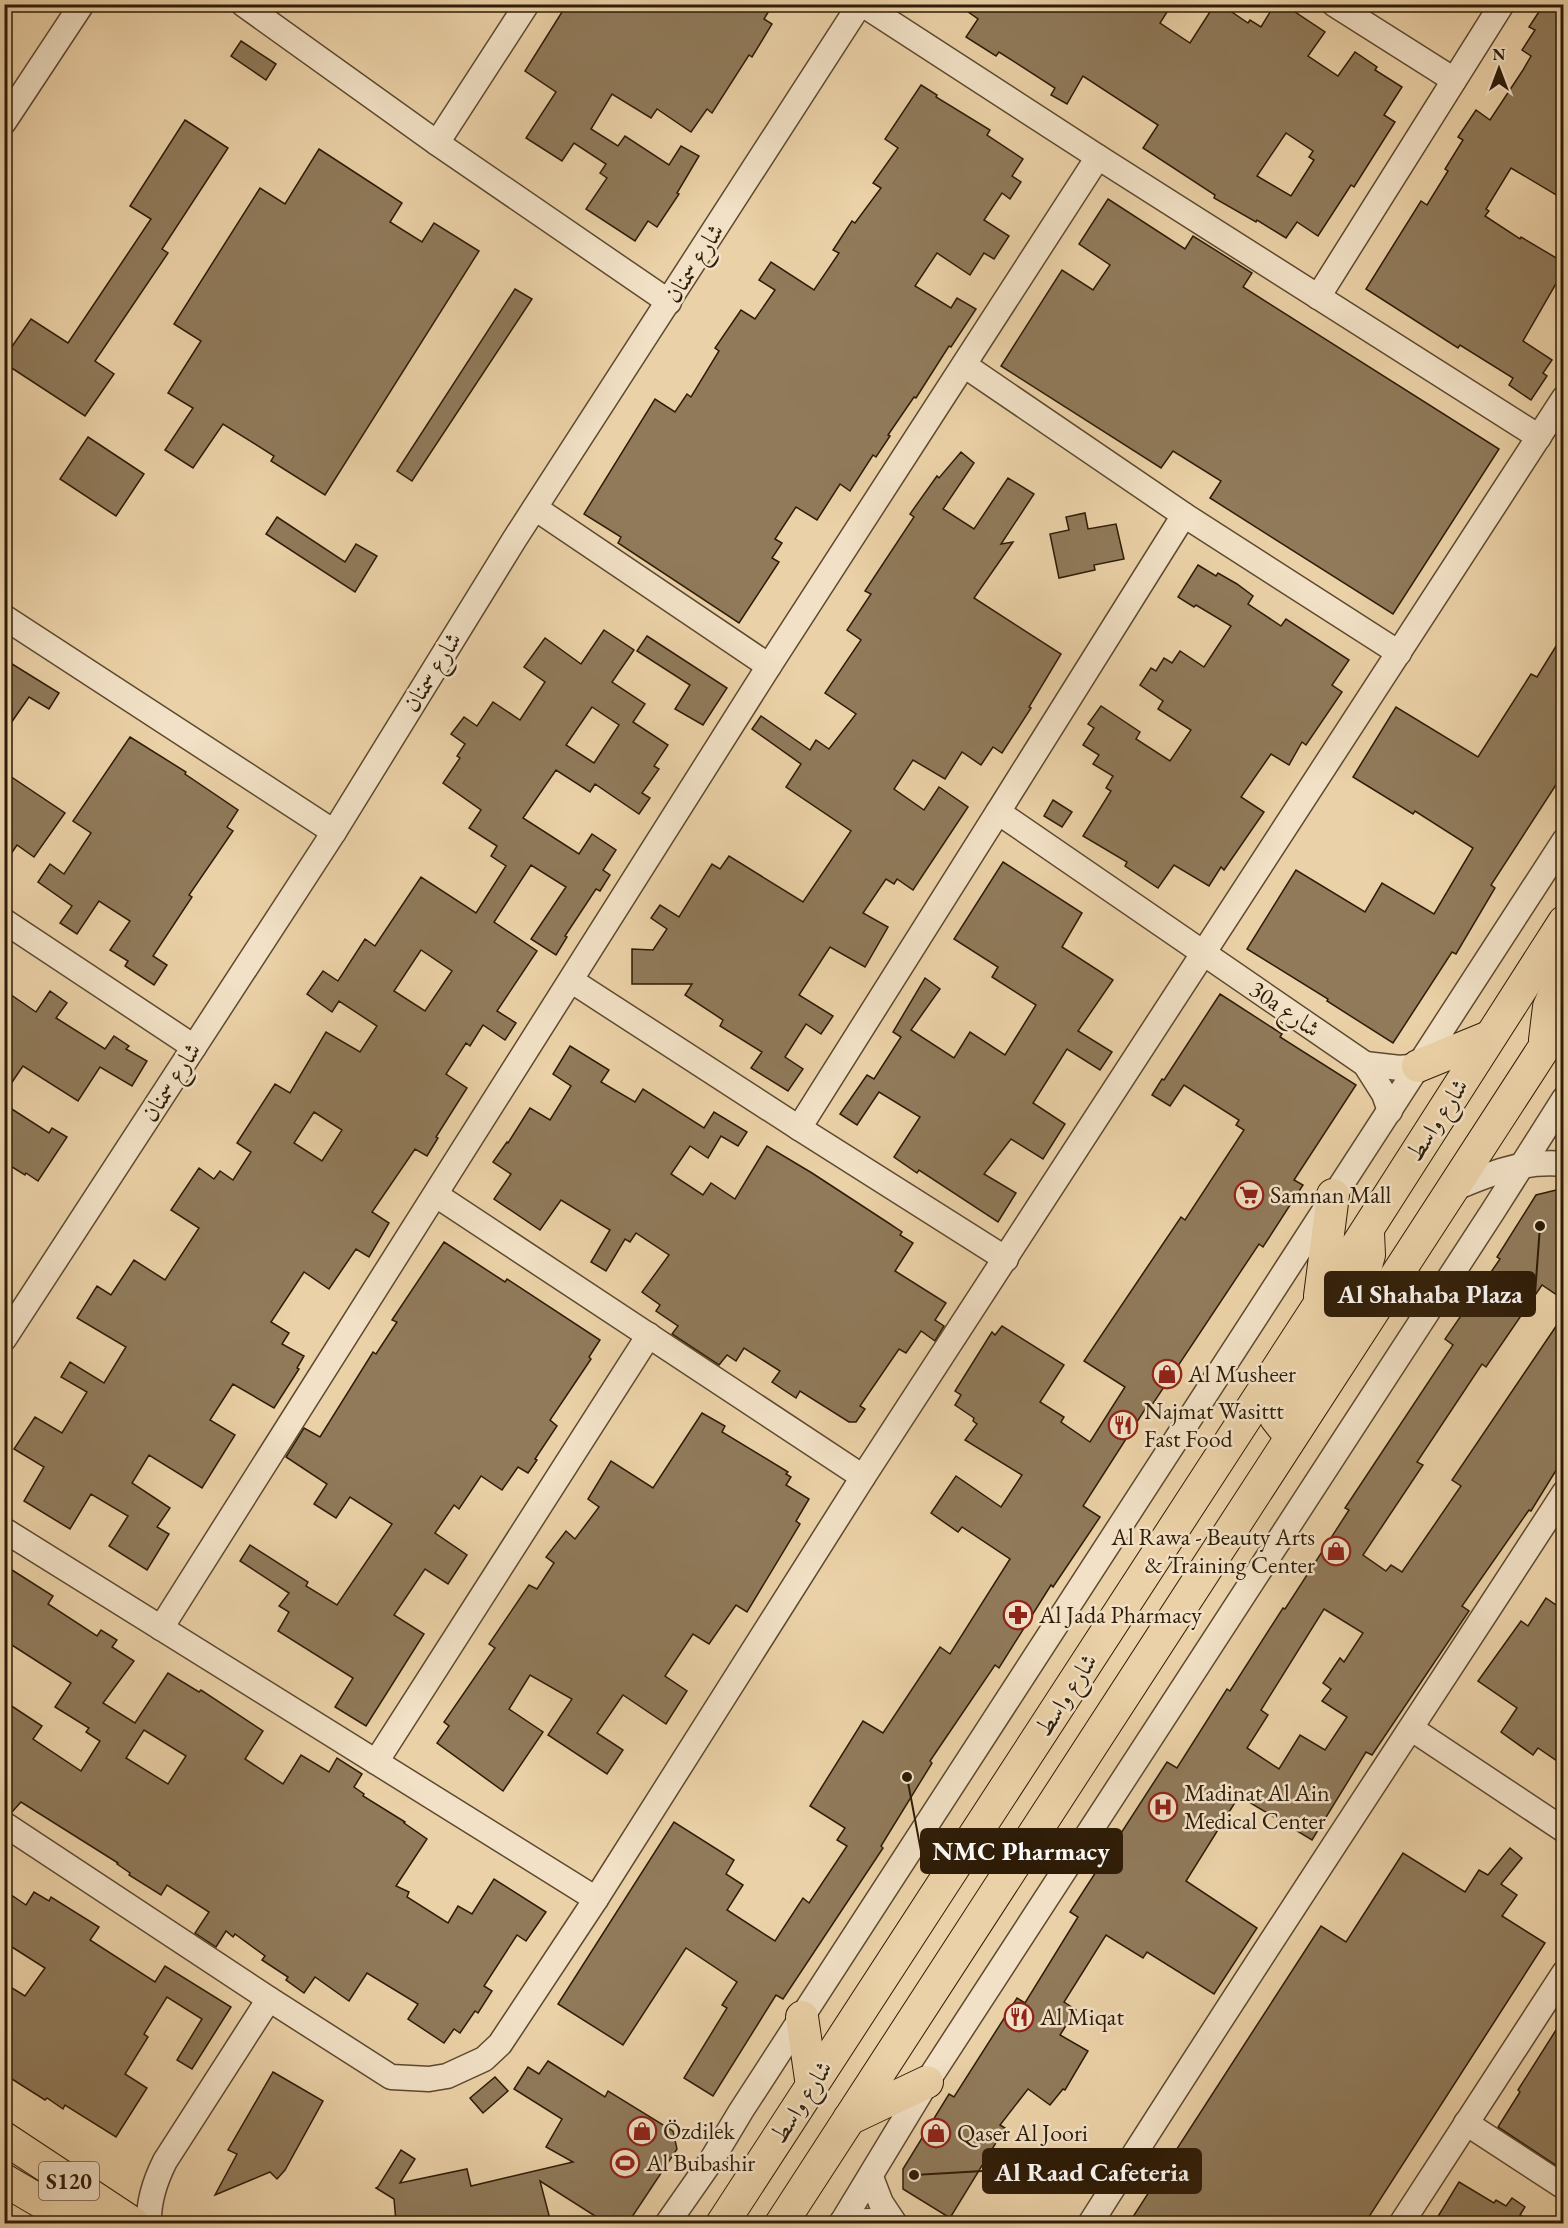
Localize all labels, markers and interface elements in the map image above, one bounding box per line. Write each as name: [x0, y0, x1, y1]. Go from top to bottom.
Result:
north arrow: [1469, 39, 1529, 99]
text: N: [1493, 44, 1506, 65]
street label: شارع سمنان: [657, 217, 735, 311]
street label: شارع سمنان: [395, 626, 472, 720]
street label: 30a شارع: [1241, 973, 1327, 1048]
street label: شارع سمنان: [134, 1036, 212, 1130]
street label: شارع واسط: [1398, 1072, 1479, 1170]
supermarket icon: Samnan Mall: [1233, 1179, 1265, 1211]
place label: Samnan Mall: [1270, 1179, 1392, 1210]
callout: Al Shahaba Plaza: [1325, 1272, 1535, 1316]
text: Al Shahaba Plaza: [1336, 1277, 1523, 1311]
shop icon: Al Musheer: [1151, 1358, 1183, 1390]
place label: Al Musheer: [1187, 1358, 1296, 1389]
place label: Najmat Wasittt Fast Food: [1144, 1395, 1284, 1454]
restaurant icon: Najmat Wasittt Fast Food: [1107, 1409, 1139, 1441]
place label: Al Rawa - Beauty Arts & Training Center: [1110, 1521, 1315, 1580]
shop icon: Al Rawa - Beauty Arts & Training Center: [1320, 1535, 1352, 1567]
pharmacy icon: Al Jada Pharmacy: [1002, 1599, 1034, 1631]
place label: Al Jada Pharmacy: [1038, 1599, 1202, 1630]
street label: شارع واسط: [1027, 1647, 1108, 1745]
place label: Madinat Al Ain Medical Center: [1184, 1777, 1330, 1836]
hospital icon: Madinat Al Ain Medical Center: [1147, 1791, 1179, 1823]
callout: NMC Pharmacy: [921, 1829, 1122, 1873]
text: NMC Pharmacy: [932, 1834, 1110, 1868]
restaurant icon: Al Miqat: [1003, 2001, 1035, 2033]
place label: Al Miqat: [1039, 2001, 1124, 2032]
street label: شارع واسط: [762, 2054, 843, 2152]
shop icon: Özdilek: [626, 2115, 658, 2147]
place label: Özdilek: [663, 2115, 736, 2146]
shop icon: Qaser Al Joori: [920, 2117, 952, 2149]
place label: Qaser Al Joori: [957, 2117, 1088, 2148]
sports icon: Al Bubashir: [609, 2147, 641, 2179]
place label: Al Bubashir: [645, 2147, 755, 2178]
callout: Al Raad Cafeteria: [983, 2149, 1201, 2193]
text: Al Raad Cafeteria: [994, 2155, 1190, 2189]
road number: S120: [39, 2162, 99, 2200]

